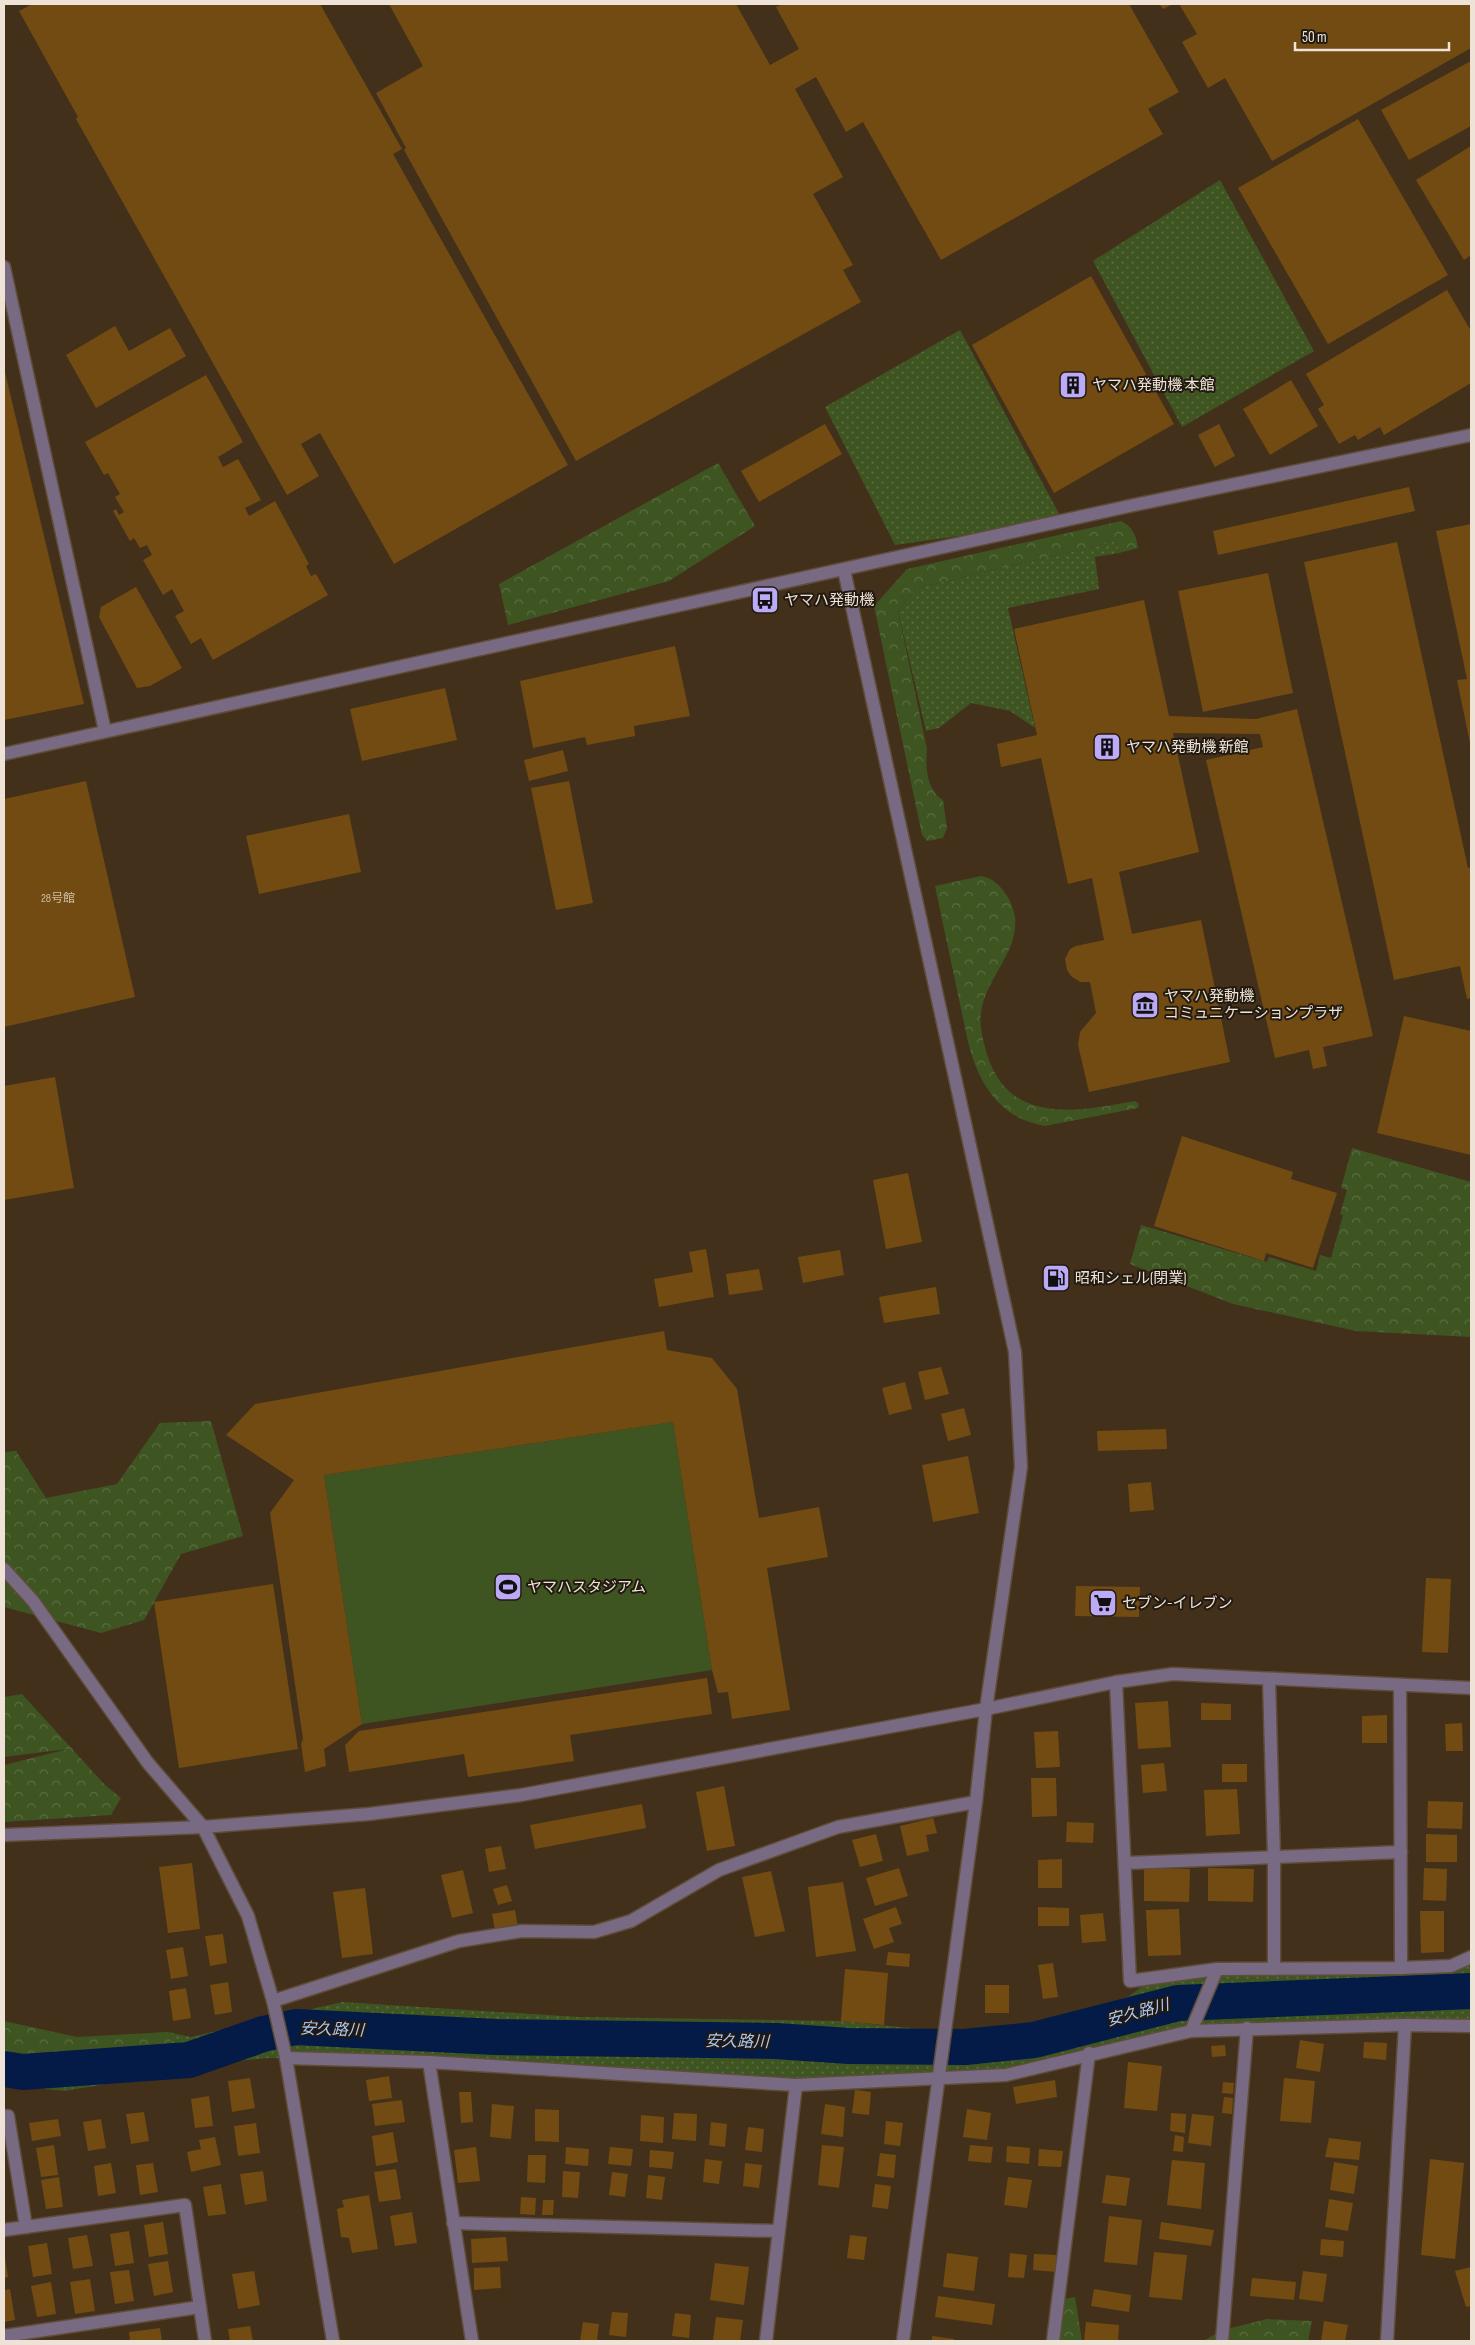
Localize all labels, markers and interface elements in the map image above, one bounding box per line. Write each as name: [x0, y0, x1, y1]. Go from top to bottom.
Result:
scale bar: [1295, 20, 1449, 52]
text: 50 m: [1302, 28, 1327, 47]
building icon: ヤマハ発動機 本館: [1058, 370, 1088, 400]
place label: ヤマハ発動機 本館: [1092, 376, 1214, 395]
bus stop icon: ヤマハ発動機: [750, 585, 780, 615]
place label: ヤマハ発動機: [784, 591, 874, 610]
building icon: ヤマハ発動機 新館: [1092, 732, 1122, 762]
place label: ヤマハ発動機 新館: [1126, 738, 1248, 757]
house number: 28号館: [41, 891, 75, 906]
place label: ヤマハ発動機 コミュニケーションプラザ: [1164, 987, 1343, 1023]
museum icon: ヤマハ発動機 コミュニケーションプラザ: [1130, 990, 1160, 1020]
fuel station icon: 昭和シェル(閉業): [1041, 1263, 1071, 1293]
place label: 昭和シェル(閉業): [1075, 1269, 1187, 1288]
sports icon: ヤマハスタジアム: [493, 1572, 523, 1602]
place label: ヤマハスタジアム: [527, 1578, 646, 1597]
supermarket icon: セブン-イレブン: [1088, 1588, 1118, 1618]
place label: セブン-イレブン: [1122, 1594, 1233, 1613]
water label: 安久路川: [1105, 1995, 1173, 2030]
water label: 安久路川: [300, 2019, 366, 2041]
water label: 安久路川: [705, 2032, 771, 2052]

